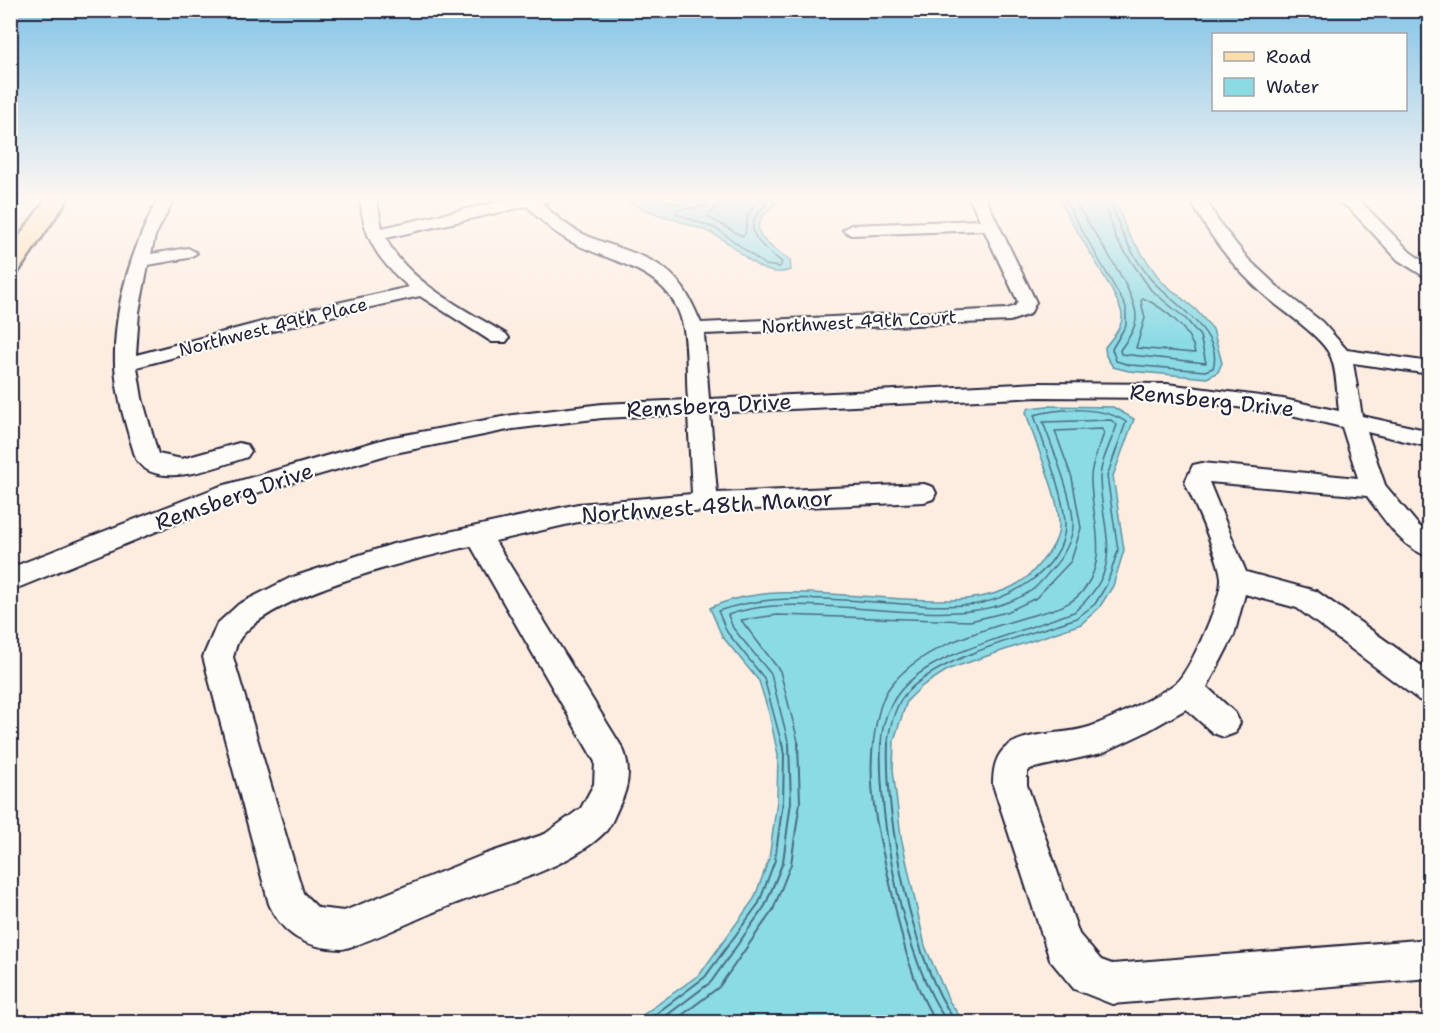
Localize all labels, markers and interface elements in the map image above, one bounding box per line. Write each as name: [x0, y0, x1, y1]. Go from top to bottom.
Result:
legend: [1212, 33, 1407, 111]
text: Road: [1266, 45, 1311, 69]
text: Water: [1266, 75, 1319, 99]
street label: Northwest 49th Place: [176, 292, 370, 362]
street label: Northwest 49th Court: [761, 305, 957, 339]
street label: Remsberg Drive: [1128, 377, 1296, 424]
street label: Remsberg Drive: [626, 387, 792, 424]
street label: Remsberg Drive: [151, 456, 317, 537]
street label: Northwest 48th Manor: [580, 483, 834, 530]

